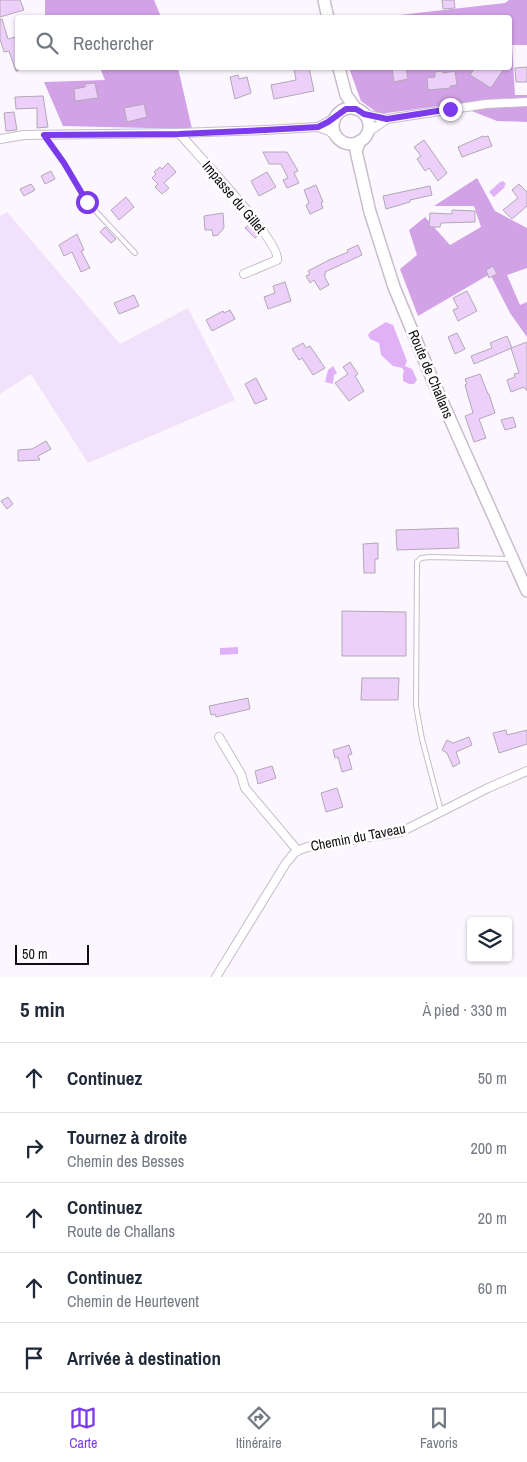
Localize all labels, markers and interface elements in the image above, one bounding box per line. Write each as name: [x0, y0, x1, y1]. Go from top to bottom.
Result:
search box: [15, 15, 512, 70]
icon: search: [33, 29, 61, 57]
text: Rechercher: [73, 30, 154, 56]
route end: [439, 98, 462, 121]
street label: Impasse du Gillet: [198, 157, 270, 237]
route start: [76, 191, 99, 214]
street label: Route de Challans: [404, 327, 458, 421]
street label: Chemin du Taveau: [309, 819, 407, 855]
map controls: [467, 917, 512, 962]
button: layers: [467, 917, 512, 962]
scale bar: [15, 942, 89, 965]
text: 50 m: [22, 945, 48, 963]
text: 5 min: [20, 995, 65, 1024]
text: À pied · 330 m: [422, 999, 507, 1021]
icon: ahead: [20, 1064, 48, 1092]
text: Continuez: [67, 1065, 142, 1091]
text: 50 m: [478, 1067, 507, 1089]
text: Tournez à droite: [67, 1124, 187, 1150]
icon: right: [20, 1134, 48, 1162]
text: 200 m: [471, 1137, 507, 1159]
text: Chemin des Besses: [67, 1150, 184, 1172]
text: Continuez: [67, 1194, 142, 1220]
icon: ahead: [20, 1204, 48, 1232]
text: 20 m: [478, 1207, 507, 1229]
text: Route de Challans: [67, 1220, 175, 1242]
text: Continuez: [67, 1264, 142, 1290]
icon: ahead: [20, 1274, 48, 1302]
text: 60 m: [478, 1277, 507, 1299]
text: Chemin de Heurtevent: [67, 1290, 199, 1312]
icon: arrive: [20, 1344, 48, 1372]
text: Arrivée à destination: [67, 1345, 221, 1371]
tab: Carte: [69, 1404, 97, 1452]
tab: Itinéraire: [236, 1404, 282, 1452]
tab: Favoris: [420, 1404, 458, 1452]

